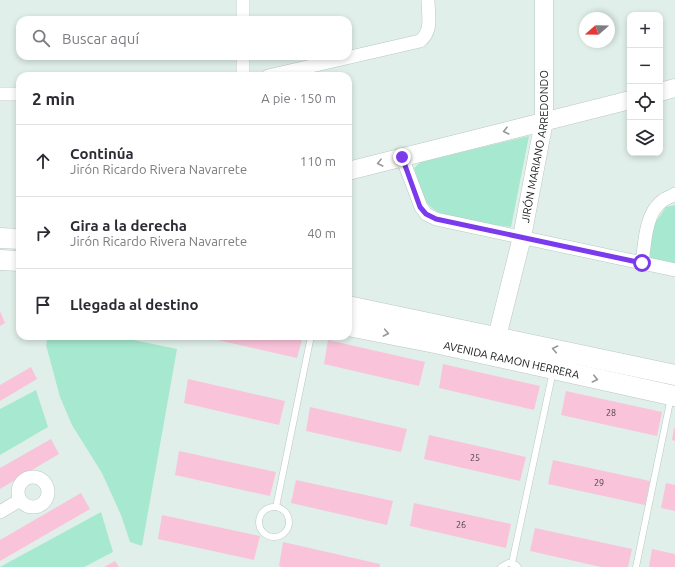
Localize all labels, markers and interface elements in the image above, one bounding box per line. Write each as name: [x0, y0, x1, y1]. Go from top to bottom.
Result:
north arrow: [579, 12, 615, 48]
map controls: [627, 12, 663, 156]
button: +: [627, 12, 663, 48]
search box: [16, 16, 352, 60]
icon: search: [30, 27, 52, 49]
text: Buscar aquí: [62, 30, 139, 47]
button: −: [627, 48, 663, 84]
street label: JIRÓN MARIANO ARREDONDO: [519, 70, 550, 224]
button: locate: [627, 84, 663, 120]
text: 2 min: [32, 89, 75, 108]
text: A pie · 150 m: [261, 91, 336, 105]
button: layers: [627, 120, 663, 156]
one-way arrow: [503, 126, 510, 135]
text: Continúa: [70, 145, 134, 162]
route end: [393, 148, 411, 166]
icon: ahead: [32, 150, 54, 172]
text: 110 m: [300, 154, 336, 168]
one-way arrow: [377, 158, 383, 166]
text: Jirón Ricardo Rivera Navarrete: [70, 162, 247, 176]
text: Gira a la derecha: [70, 217, 187, 234]
icon: right: [32, 222, 54, 244]
text: 40 m: [307, 226, 336, 240]
text: Jirón Ricardo Rivera Navarrete: [70, 234, 247, 248]
route start: [633, 254, 651, 272]
icon: arrive: [32, 294, 54, 316]
text: Llegada al destino: [70, 296, 199, 313]
one-way arrow: [383, 329, 389, 337]
street label: AVENIDA RAMON HERRERA: [442, 339, 581, 381]
one-way arrow: [552, 346, 558, 354]
one-way arrow: [592, 374, 599, 382]
house number: 28: [606, 408, 616, 418]
house number: 25: [470, 453, 480, 463]
house number: 29: [594, 478, 604, 488]
house number: 26: [456, 520, 466, 530]

